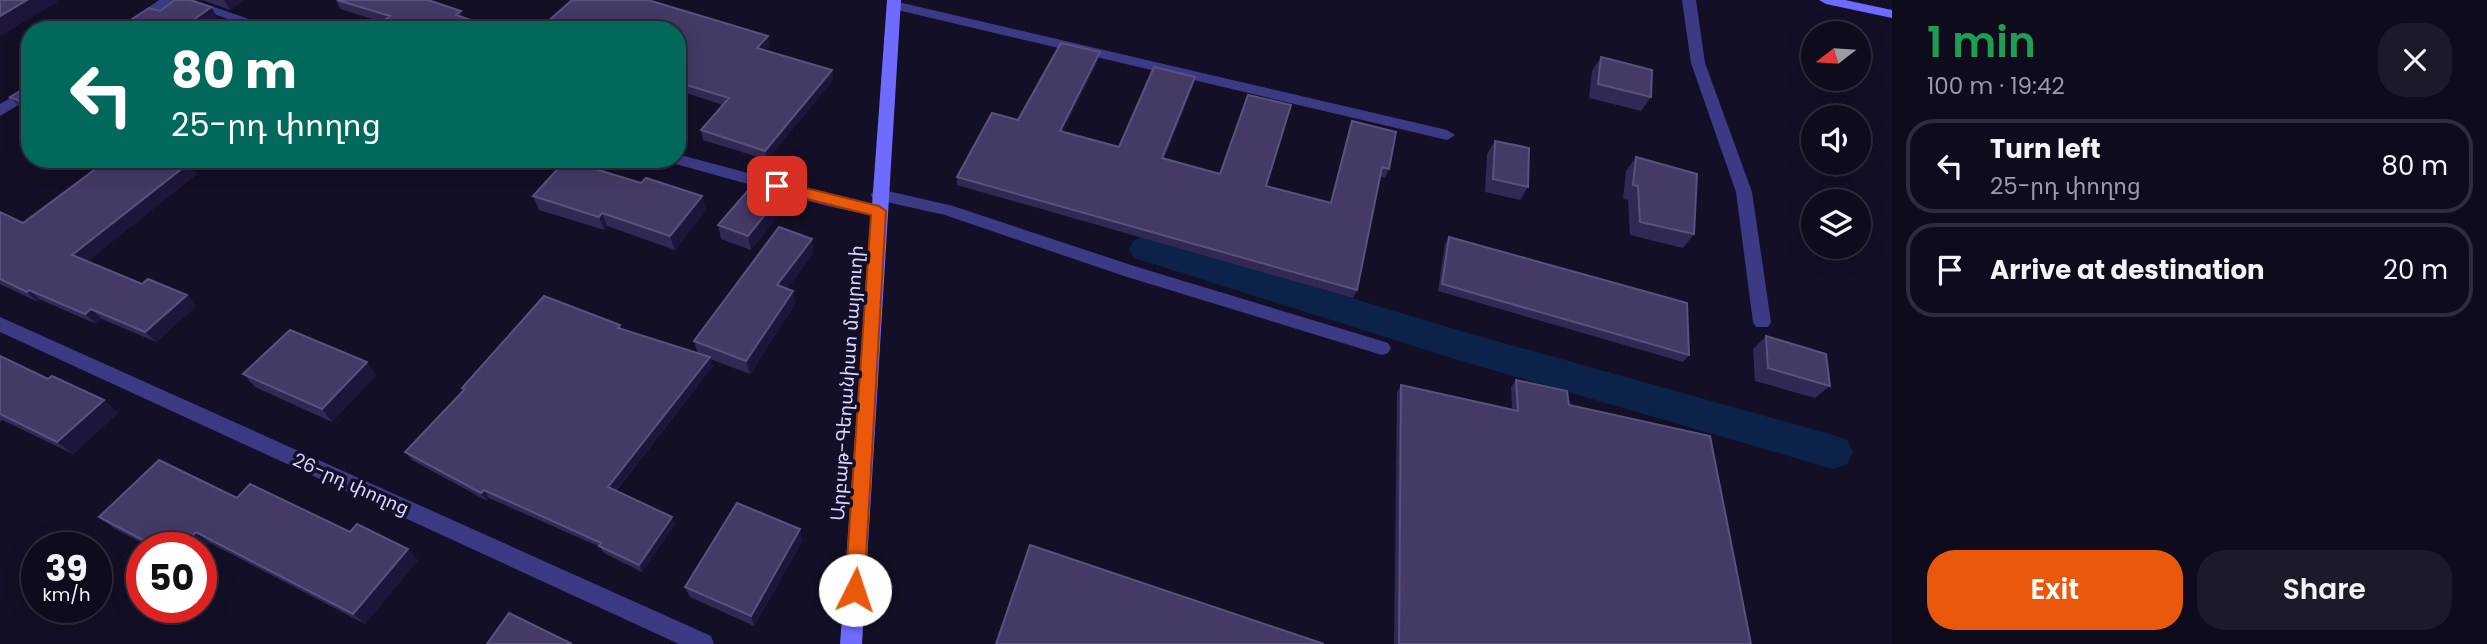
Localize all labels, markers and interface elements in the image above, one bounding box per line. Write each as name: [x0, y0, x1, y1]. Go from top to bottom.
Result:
text: 1 min: [1927, 13, 2036, 72]
north arrow: [1801, 21, 1871, 91]
map controls: [1801, 21, 1871, 259]
button: close: [2378, 23, 2452, 97]
text: 80 m: [171, 37, 297, 105]
icon: left: [56, 49, 147, 140]
text: 100 m · 19:42: [1927, 70, 2065, 102]
text: 25-րդ փողոց: [171, 102, 381, 147]
button: sound: [1801, 105, 1871, 175]
text: Turn left: [1990, 131, 2101, 167]
icon: left: [1931, 147, 1969, 185]
text: 80 m: [2382, 148, 2448, 184]
pin: [747, 156, 807, 216]
icon: arrive: [758, 167, 796, 205]
text: 25-րդ փողոց: [1990, 170, 2141, 202]
button: layers: [1801, 189, 1871, 259]
street label: Արբաթ-Գեղանիստ մայրուղի: [824, 244, 870, 522]
icon: arrive: [1931, 251, 1969, 289]
text: Arrive at destination: [1990, 252, 2265, 288]
text: 20 m: [2383, 252, 2448, 288]
street label: 26-րդ փողոց: [289, 446, 413, 522]
speed limit sign: 50: [126, 532, 217, 623]
text: 39: [45, 544, 88, 593]
button: Exit: [1927, 550, 2183, 630]
button: Share: [2197, 550, 2452, 630]
position arrow: [818, 553, 892, 627]
text: km/h: [43, 582, 90, 607]

